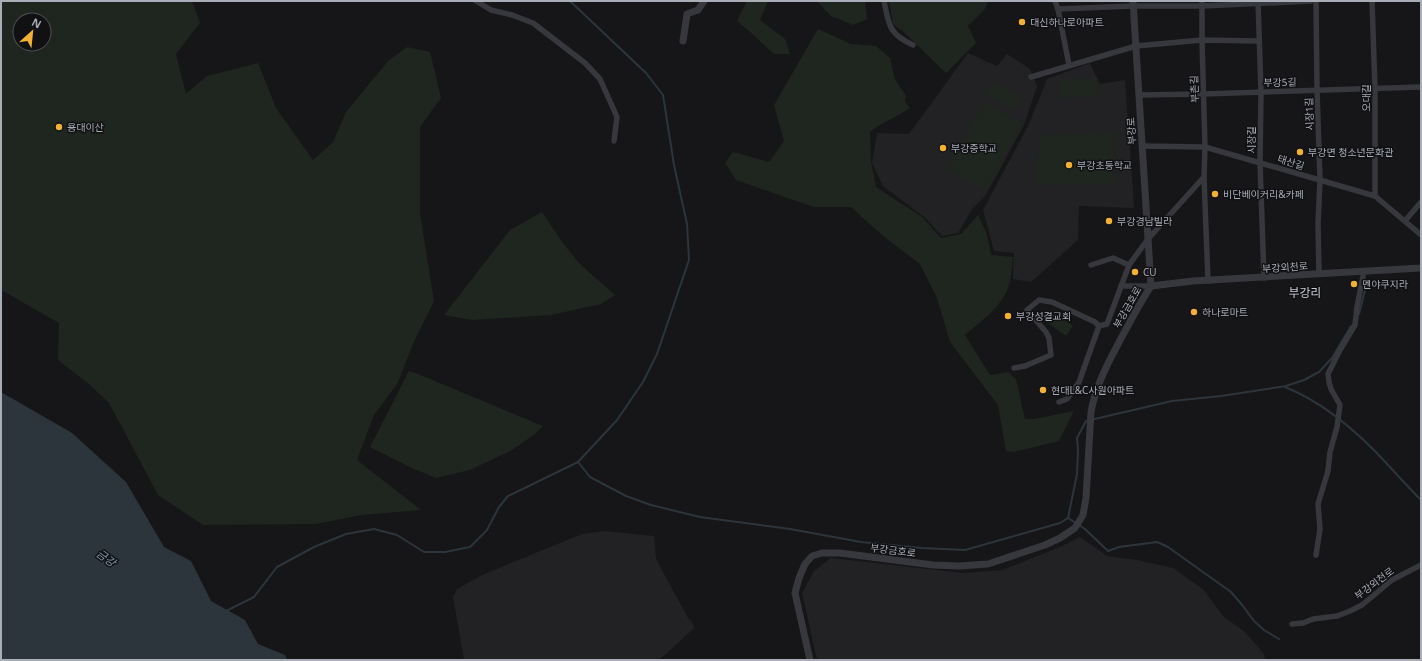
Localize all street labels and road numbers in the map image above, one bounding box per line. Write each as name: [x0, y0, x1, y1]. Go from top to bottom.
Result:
street label: 부촌길: [1187, 75, 1201, 103]
street label: 부강5길: [1263, 75, 1297, 89]
street label: 오대길: [1359, 84, 1373, 112]
street label: 시장1길: [1301, 97, 1317, 131]
street label: 부강로: [1123, 117, 1139, 145]
street label: 시장길: [1244, 126, 1258, 154]
street label: 태산길: [1276, 151, 1306, 173]
street label: 부강외천로: [1262, 258, 1308, 276]
street label: 부강금호로: [1109, 284, 1145, 330]
street label: 부강금호로: [869, 540, 917, 560]
street label: 부강외천로: [1351, 564, 1397, 602]

